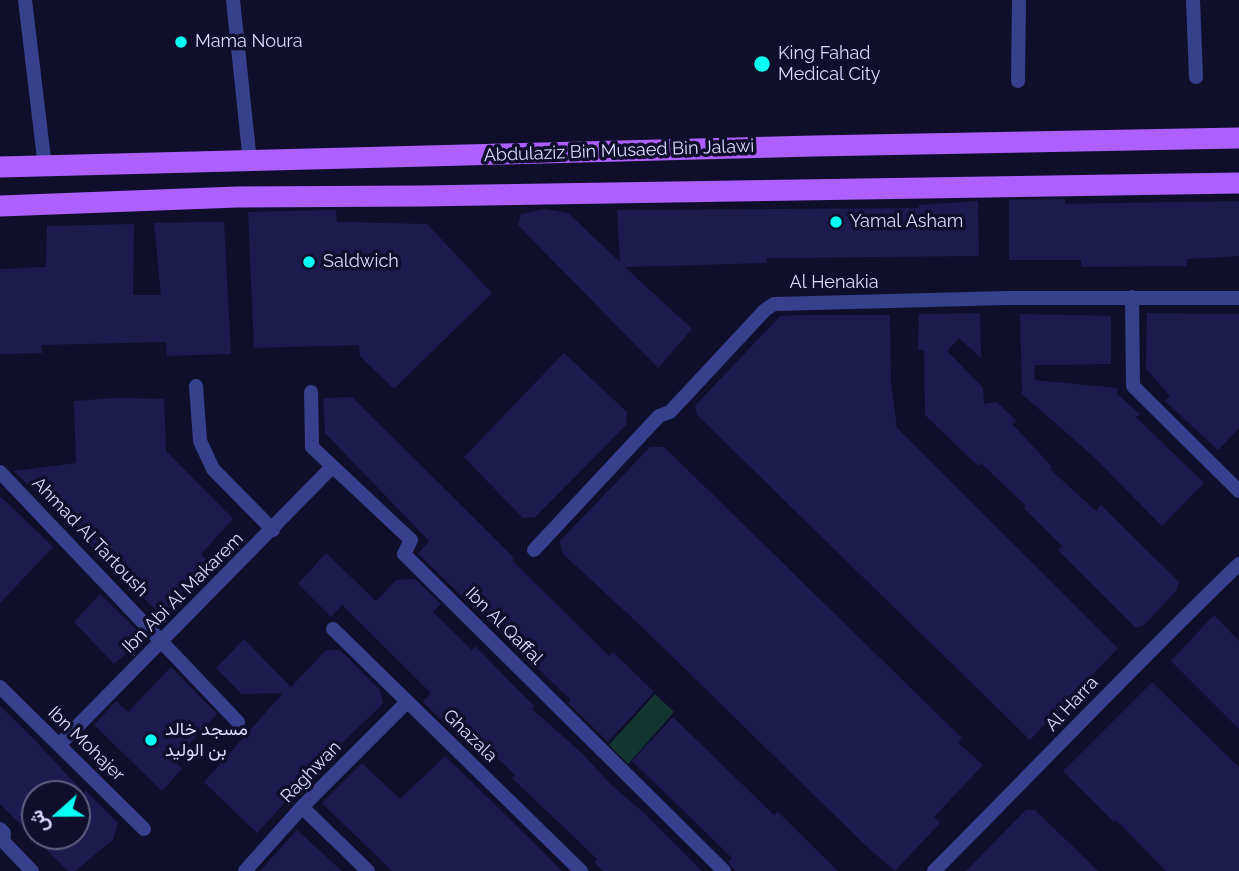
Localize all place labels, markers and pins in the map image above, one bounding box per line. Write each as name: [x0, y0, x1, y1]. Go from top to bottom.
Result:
place label: Mama Noura: [195, 31, 303, 53]
marker: Mama Noura: [173, 34, 189, 50]
place label: King Fahad Medical City: [778, 43, 881, 86]
marker: King Fahad Medical City: [752, 54, 772, 74]
place label: Yamal Asham: [850, 211, 963, 233]
marker: Yamal Asham: [828, 214, 844, 230]
place label: Saldwich: [323, 251, 399, 273]
marker: Saldwich: [301, 254, 317, 270]
place label: مسجد خالد بن الوليد: [165, 719, 248, 762]
marker: مسجد خالد بن الوليد: [143, 732, 159, 748]

